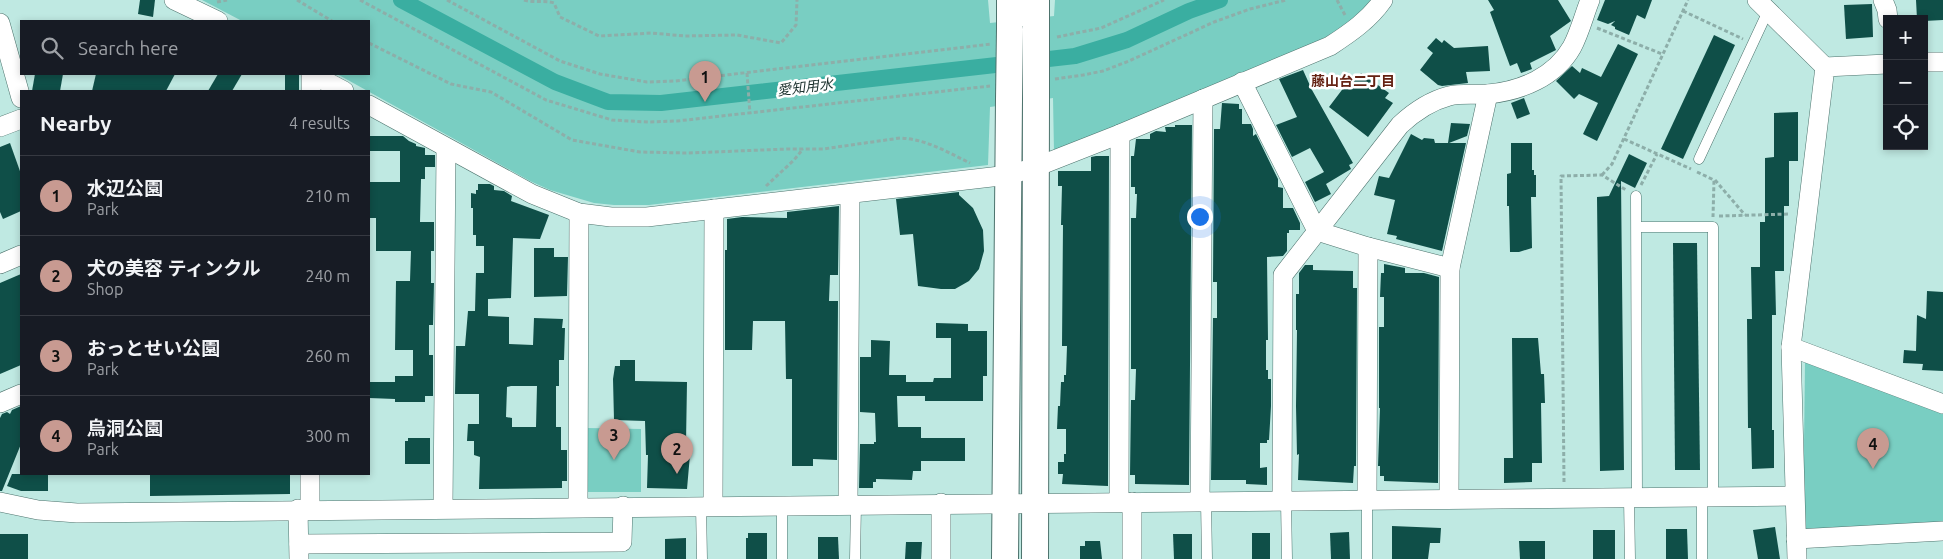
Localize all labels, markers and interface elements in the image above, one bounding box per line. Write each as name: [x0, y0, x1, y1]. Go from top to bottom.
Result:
map controls: [1883, 15, 1928, 150]
button: +: [1883, 15, 1928, 60]
search box: [20, 20, 370, 75]
icon: search: [38, 34, 66, 62]
text: Search here: [78, 37, 178, 59]
button: −: [1883, 60, 1928, 105]
pin: 1: [689, 61, 721, 102]
district label: 藤山台二丁目: [1311, 73, 1395, 89]
water label: 愛知用水: [776, 75, 836, 98]
button: locate: [1883, 105, 1928, 150]
text: Nearby: [40, 111, 111, 135]
text: 4 results: [289, 114, 350, 132]
text: 水辺公園: [87, 177, 163, 199]
text: 1: [51, 187, 61, 205]
text: 210 m: [305, 187, 350, 205]
text: Park: [87, 200, 119, 218]
your location: [1187, 204, 1213, 230]
text: 犬の美容 ティンクル: [87, 257, 261, 279]
text: 2: [51, 267, 61, 285]
text: 240 m: [305, 267, 350, 285]
text: Shop: [87, 280, 123, 298]
text: おっとせい公園: [87, 337, 220, 359]
text: 3: [51, 347, 61, 365]
text: 260 m: [305, 347, 350, 365]
text: Park: [87, 360, 119, 378]
text: 烏洞公園: [87, 417, 163, 439]
pin: 3: [598, 419, 630, 460]
text: 4: [51, 427, 61, 445]
text: 300 m: [305, 427, 350, 445]
pin: 4: [1857, 428, 1889, 469]
pin: 2: [661, 433, 693, 474]
text: Park: [87, 440, 119, 458]

